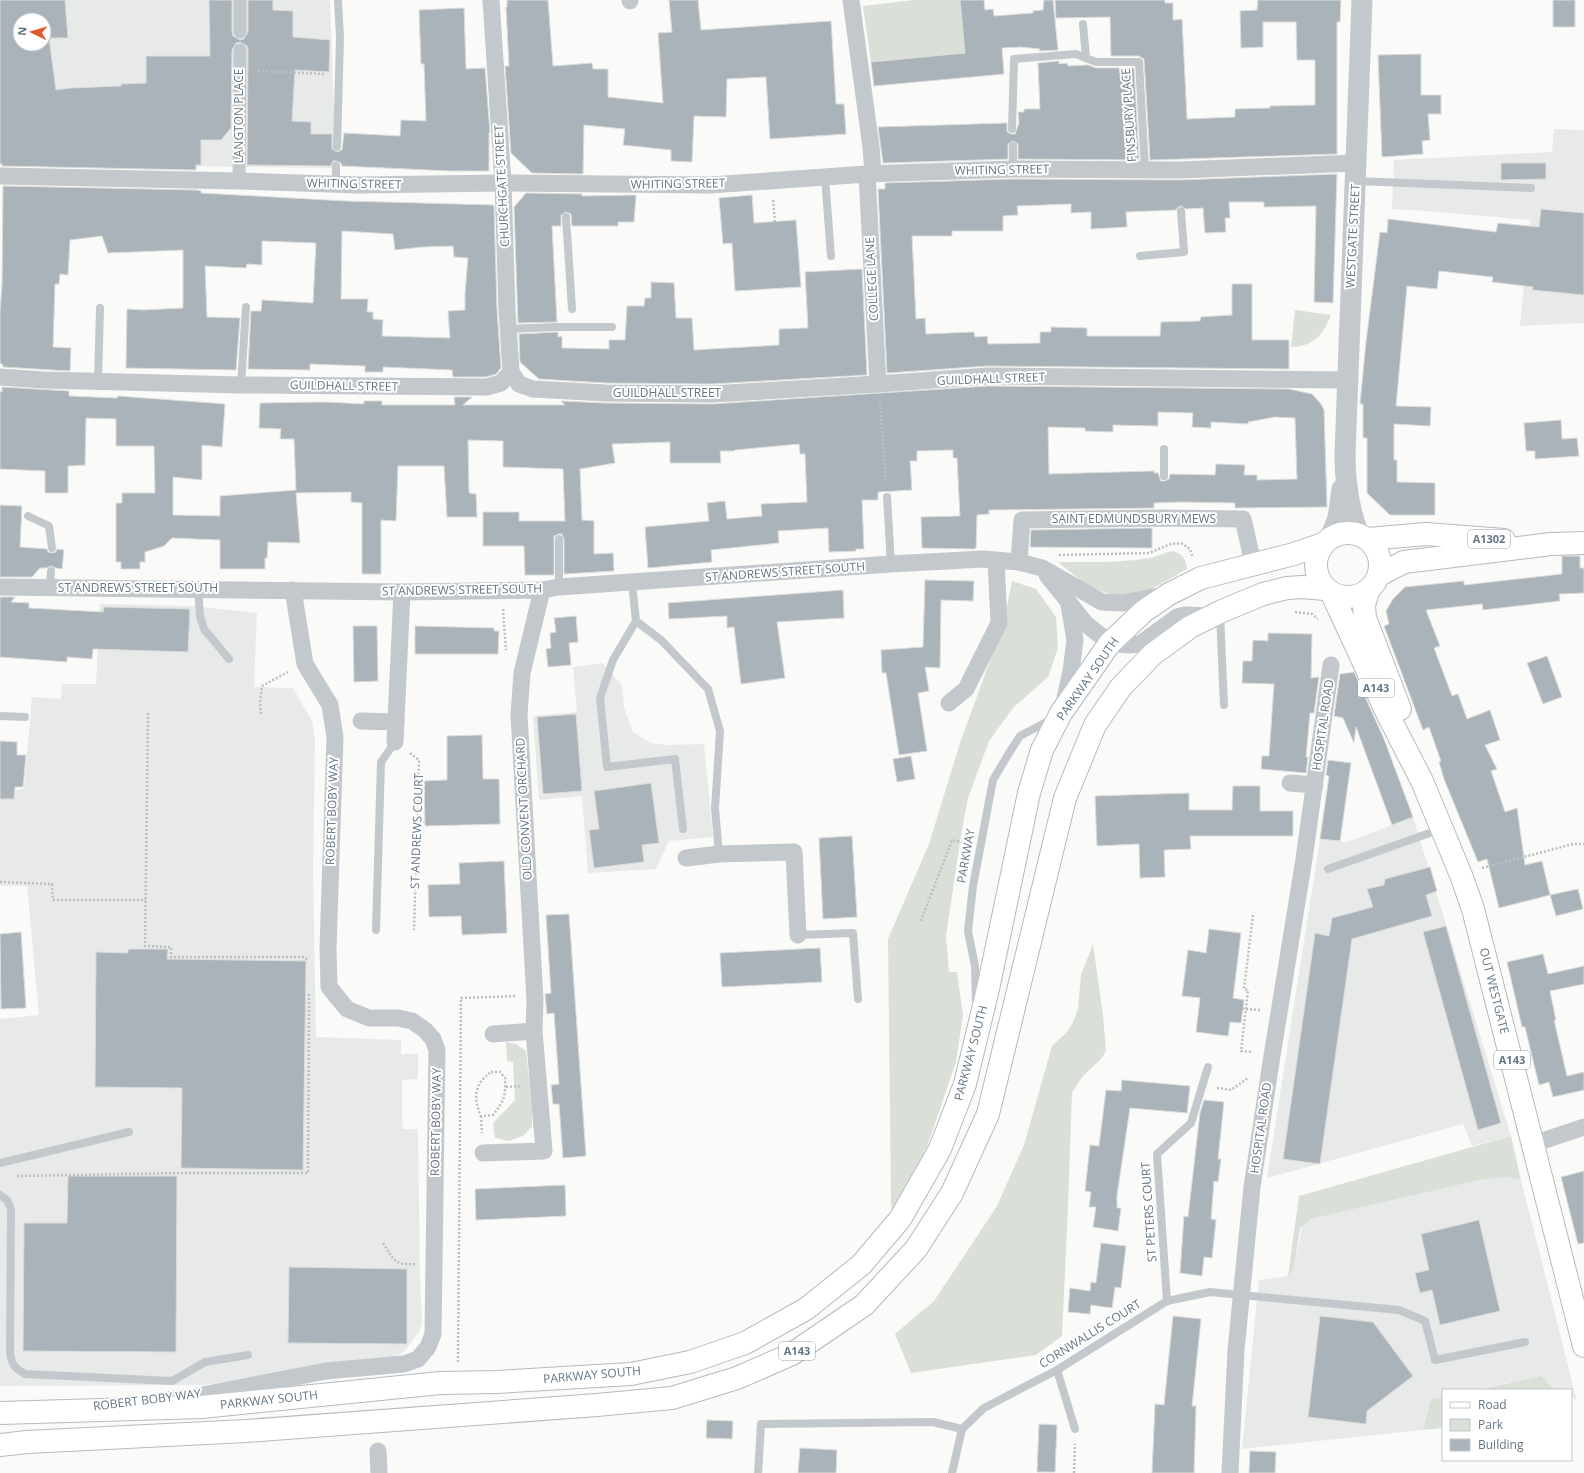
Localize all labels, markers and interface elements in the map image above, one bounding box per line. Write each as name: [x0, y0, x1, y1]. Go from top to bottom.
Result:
north arrow: [12, 12, 52, 52]
text: N: [14, 26, 29, 36]
street label: FINSBURY PLACE: [1117, 67, 1140, 163]
street label: LANGTON PLACE: [230, 68, 247, 164]
street label: CHURCHGATE STREET: [490, 124, 513, 247]
street label: WHITING STREET: [955, 160, 1050, 179]
street label: WHITING STREET: [307, 174, 402, 193]
street label: WHITING STREET: [631, 174, 726, 193]
street label: WESTGATE STREET: [1341, 183, 1364, 288]
street label: COLLEGE LANE: [861, 237, 882, 321]
street label: GUILDHALL STREET: [937, 368, 1046, 389]
street label: GUILDHALL STREET: [290, 376, 399, 395]
street label: GUILDHALL STREET: [613, 384, 722, 401]
street label: SAINT EDMUNDSBURY MEWS: [1052, 510, 1216, 527]
road number: A1302: [1468, 530, 1510, 548]
street label: ST ANDREWS STREET SOUTH: [704, 557, 865, 586]
street label: ST ANDREWS STREET SOUTH: [58, 579, 218, 596]
street label: ST ANDREWS STREET SOUTH: [382, 580, 542, 599]
street label: PARKWAY SOUTH: [1052, 634, 1123, 724]
street label: HOSPITAL ROAD: [1308, 678, 1337, 772]
road number: A143: [1358, 679, 1394, 697]
street label: OLD CONVENT ORCHARD: [511, 737, 536, 881]
street label: ROBERT BOBY WAY: [321, 756, 342, 865]
street label: ST ANDREWS COURT: [406, 772, 427, 889]
street label: PARKWAY: [952, 827, 979, 884]
street label: OUT WESTGATE: [1476, 946, 1513, 1036]
street label: PARKWAY SOUTH: [950, 1003, 991, 1102]
road number: A143: [1494, 1051, 1530, 1069]
street label: ROBERT BOBY WAY: [426, 1067, 445, 1176]
street label: HOSPITAL ROAD: [1246, 1081, 1275, 1175]
street label: ST PETERS COURT: [1136, 1161, 1160, 1263]
street label: CORNWALLIS COURT: [1036, 1295, 1144, 1372]
road number: A143: [779, 1342, 815, 1360]
street label: PARKWAY SOUTH: [542, 1362, 642, 1387]
street label: ROBERT BOBY WAY: [92, 1384, 202, 1415]
street label: PARKWAY SOUTH: [219, 1386, 319, 1413]
legend: [1442, 1389, 1572, 1461]
text: Road: [1478, 1396, 1507, 1413]
text: Park: [1478, 1416, 1504, 1433]
text: Building: [1478, 1436, 1524, 1453]

